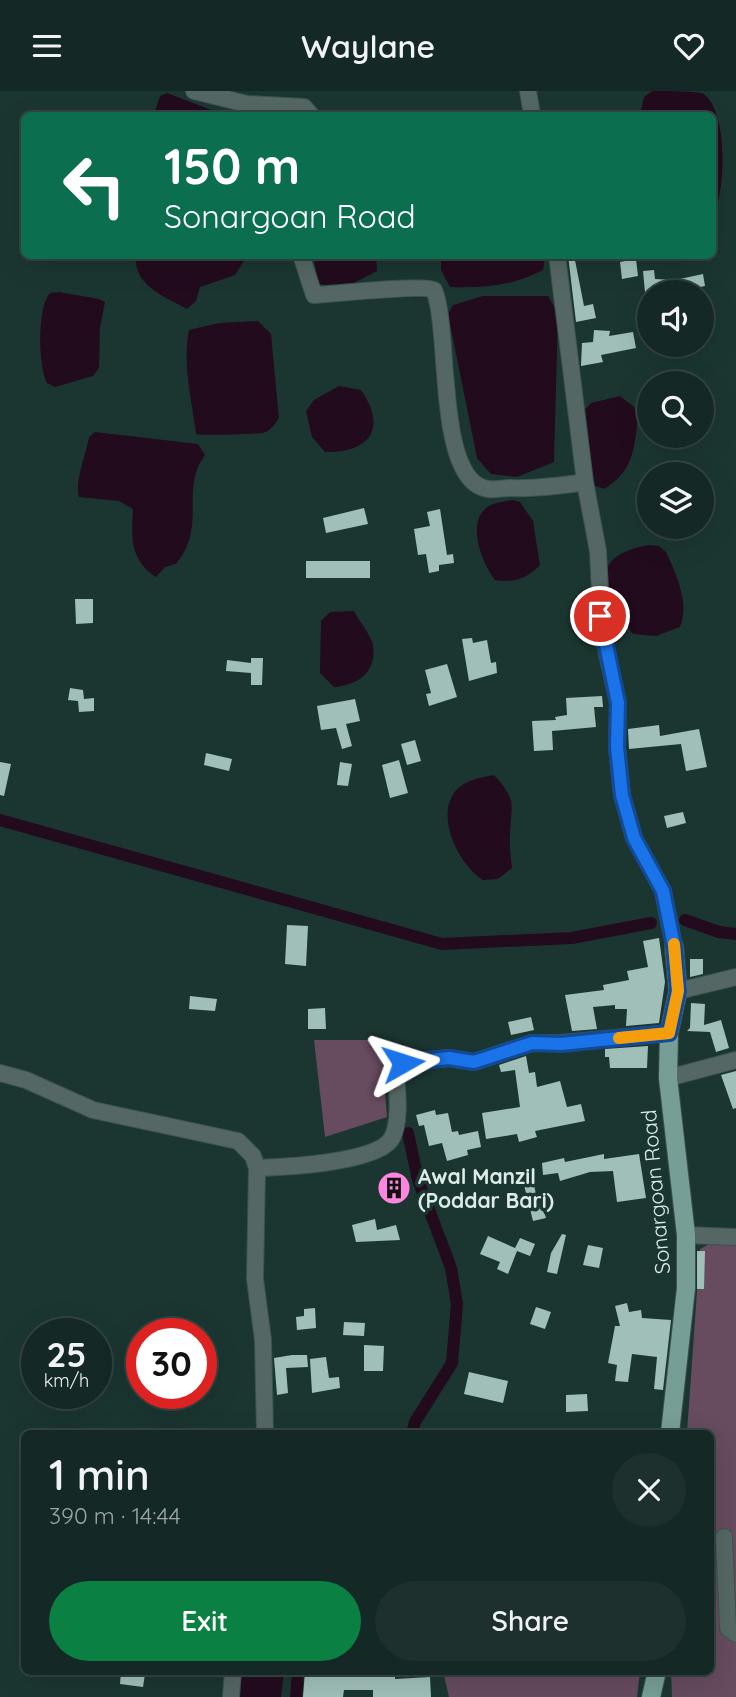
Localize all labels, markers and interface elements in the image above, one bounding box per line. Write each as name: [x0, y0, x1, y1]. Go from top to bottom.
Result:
text: Waylane: [301, 26, 435, 66]
icon: menu: [28, 27, 66, 65]
icon: heart: [670, 27, 708, 65]
text: 150 m: [164, 135, 300, 196]
icon: left: [49, 140, 140, 231]
text: Sonargoan Road: [164, 196, 416, 236]
map controls: [637, 280, 714, 539]
button: sound: [637, 280, 714, 357]
button: search: [637, 371, 714, 448]
button: layers: [637, 462, 714, 539]
pin: [570, 586, 630, 646]
icon: arrive: [581, 597, 619, 635]
position arrow: [366, 1026, 440, 1100]
street label: Sonargoan Road: [635, 1109, 675, 1275]
place label: Awal Manzil (Poddar Bari): [418, 1163, 554, 1213]
building icon: Awal Manzil (Poddar Bari): [375, 1169, 413, 1207]
speed limit sign: 30: [126, 1318, 217, 1409]
text: 25: [46, 1332, 87, 1376]
text: km/h: [44, 1369, 89, 1392]
text: 1 min: [49, 1448, 150, 1501]
button: close: [612, 1453, 686, 1527]
text: 390 m · 14:44: [49, 1501, 181, 1530]
button: Exit: [49, 1581, 361, 1661]
button: Share: [375, 1581, 686, 1661]

